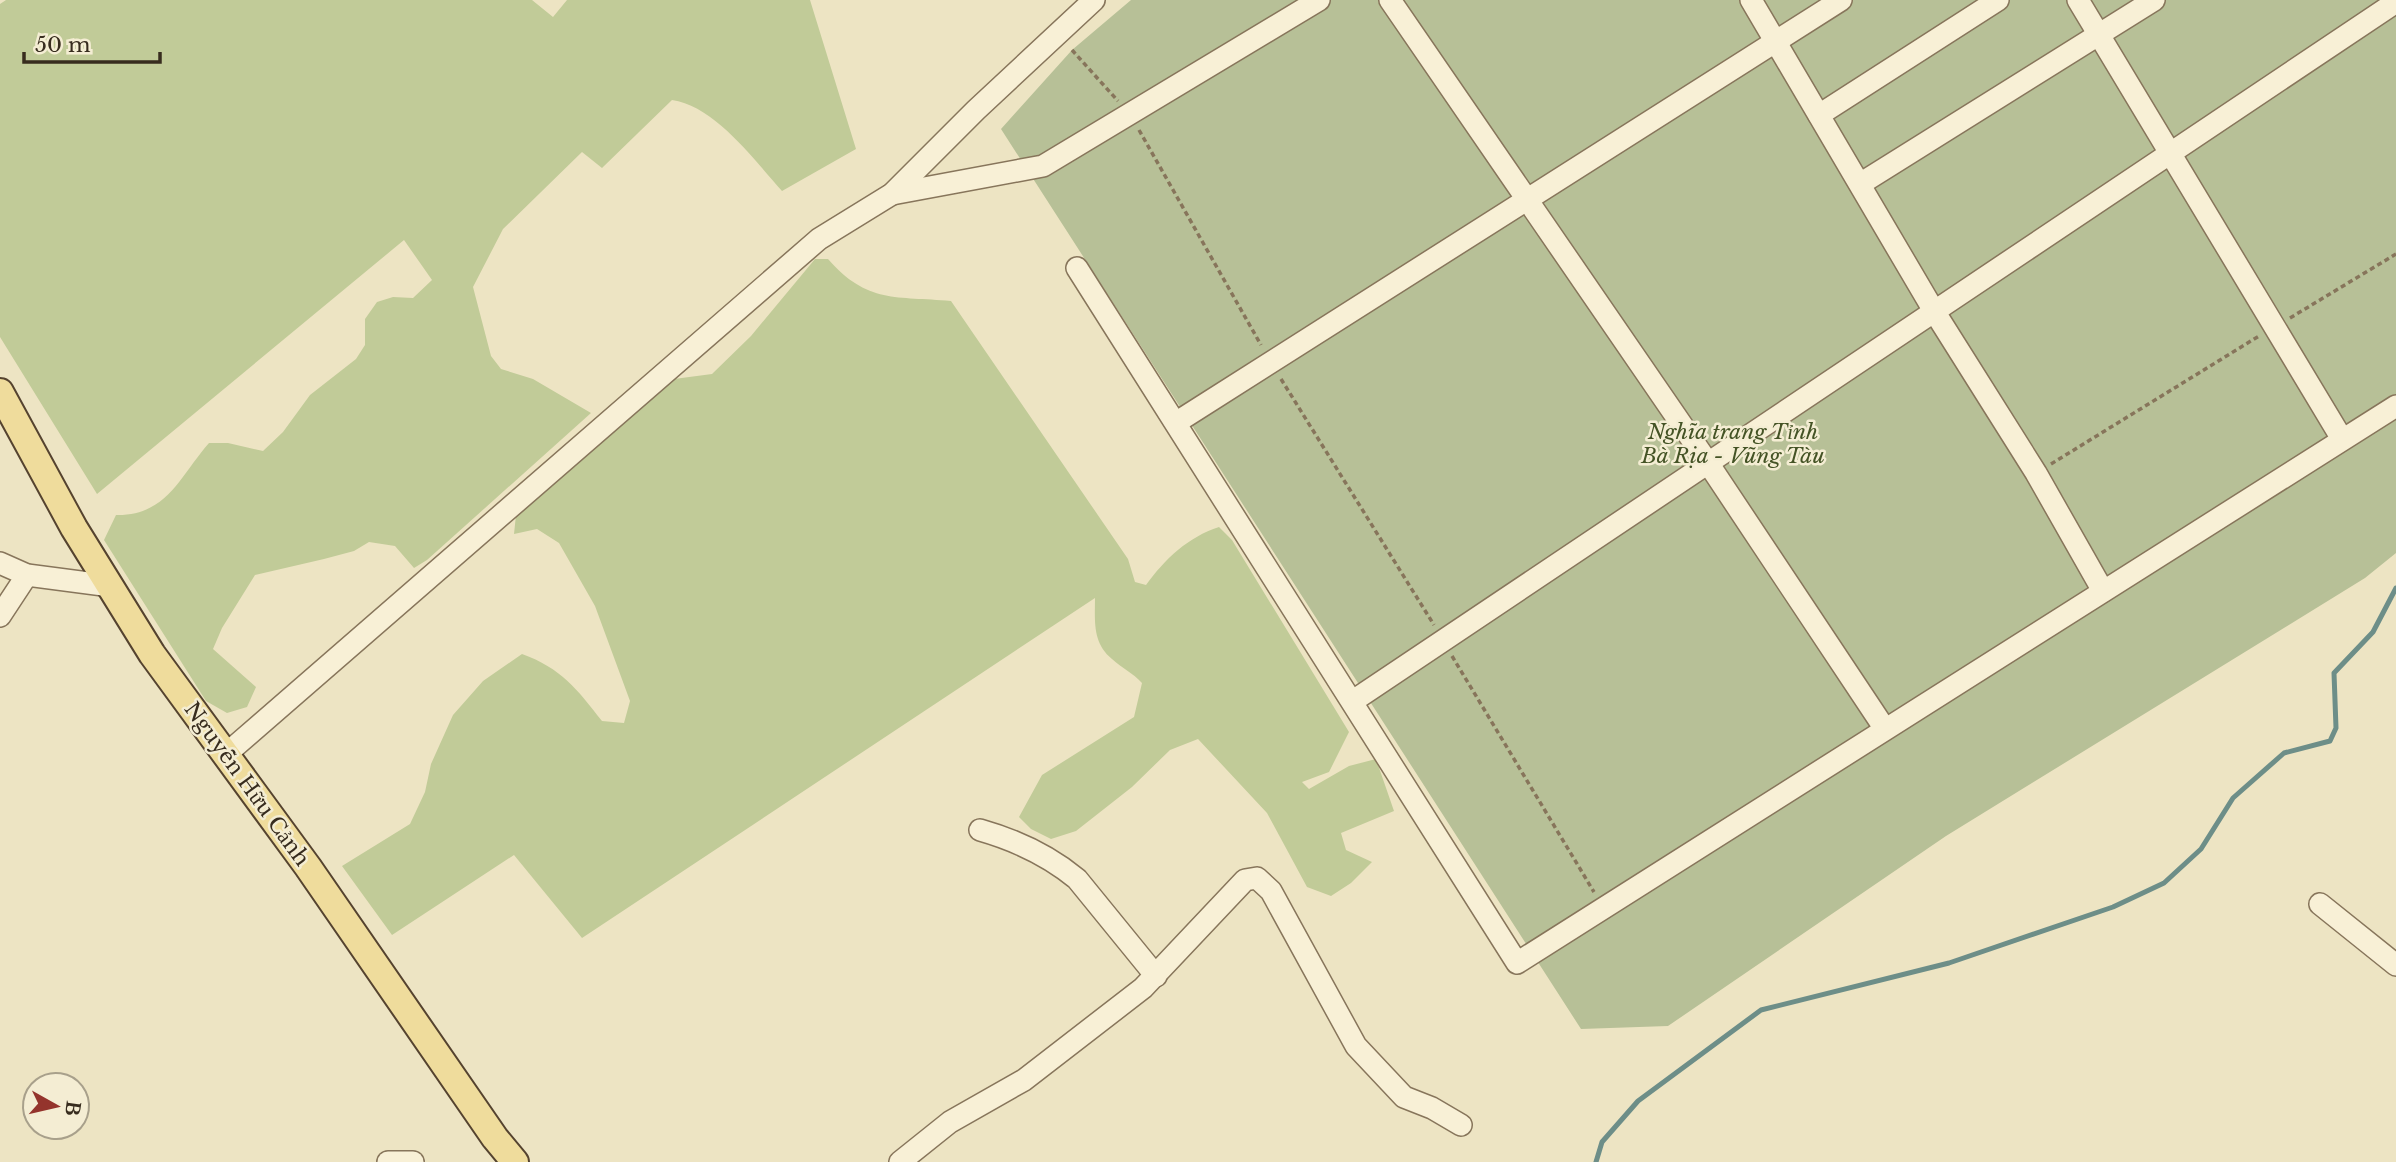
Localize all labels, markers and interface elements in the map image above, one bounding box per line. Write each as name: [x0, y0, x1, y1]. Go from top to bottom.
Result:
scale bar: [24, 21, 161, 65]
text: 50 m: [35, 32, 91, 58]
park label: Nghĩa trang Tỉnh Bà Rịa - Vũng Tàu: [1640, 419, 1825, 469]
street label: Nguyễn Hữu Cảnh: [179, 697, 315, 871]
north arrow: [21, 1071, 91, 1141]
text: B: [60, 1099, 85, 1117]

